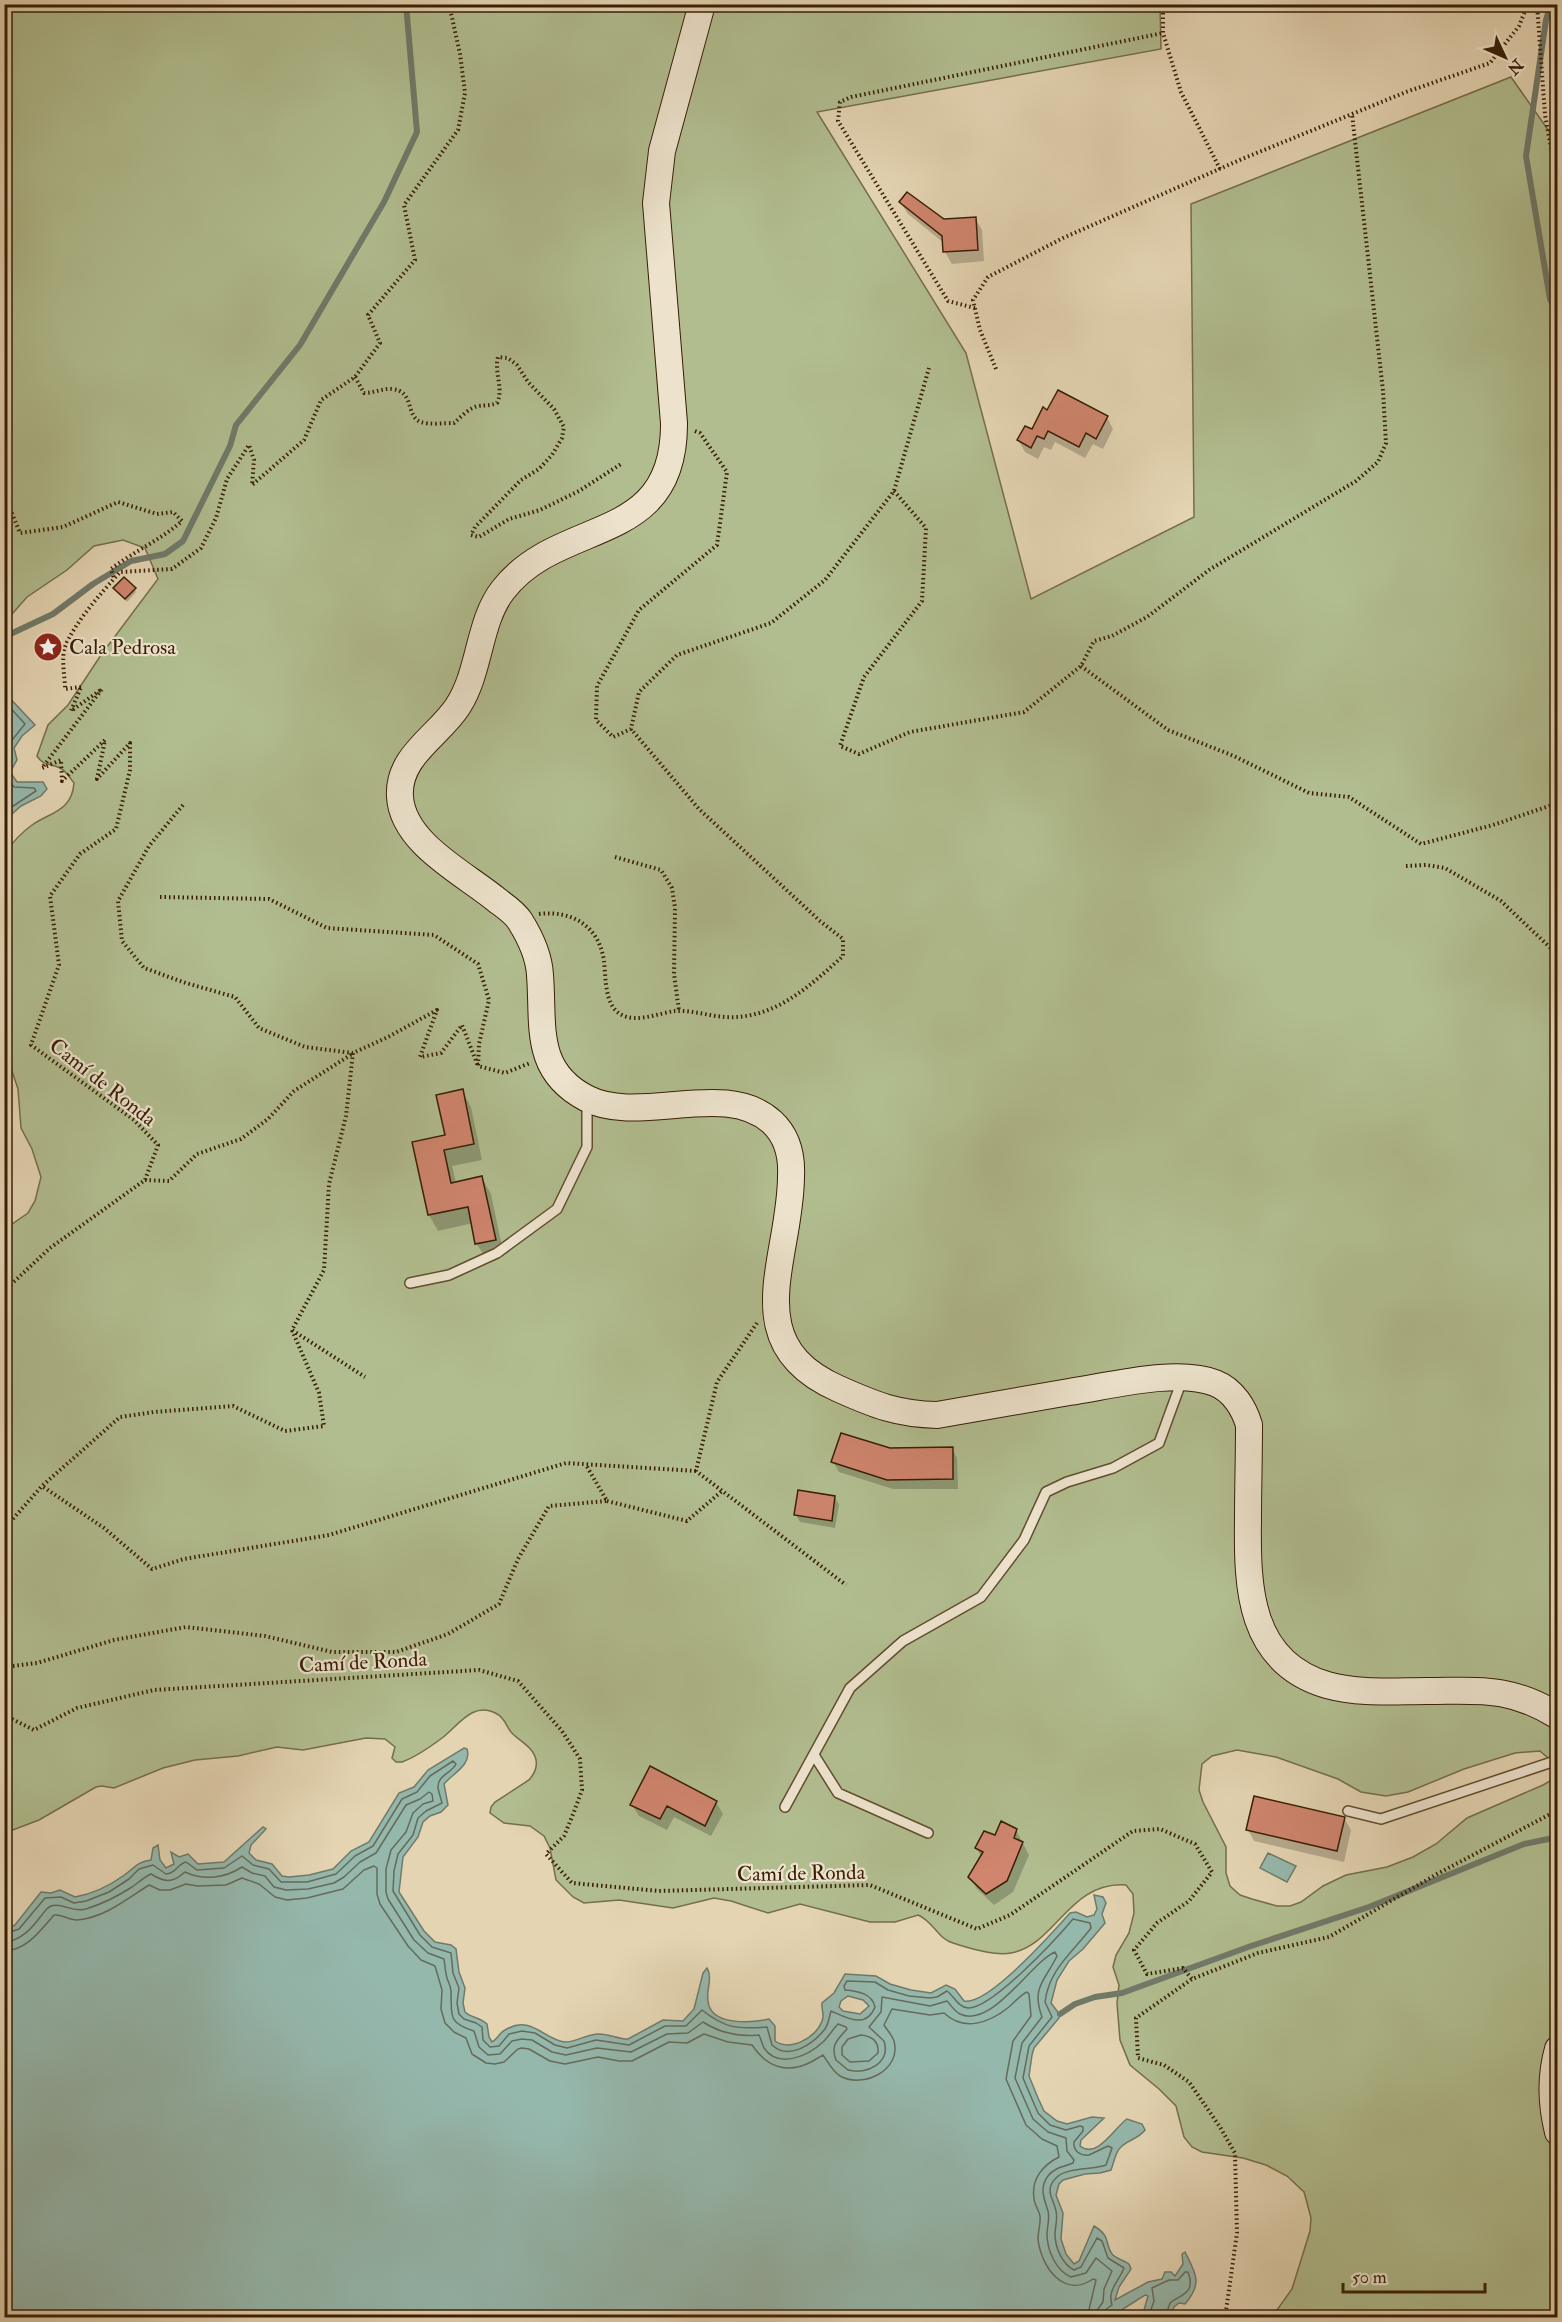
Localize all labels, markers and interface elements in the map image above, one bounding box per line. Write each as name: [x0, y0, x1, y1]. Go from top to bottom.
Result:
north arrow: [1475, 27, 1535, 87]
text: N: [1502, 54, 1528, 79]
place icon: Cala Pedrosa: [32, 631, 64, 663]
place label: Cala Pedrosa: [69, 634, 176, 661]
street label: Camí de Ronda: [44, 1032, 162, 1133]
street label: Camí de Ronda: [298, 1646, 428, 1679]
street label: Camí de Ronda: [737, 1859, 866, 1888]
scale bar: [1343, 2256, 1486, 2294]
text: 50 m: [1352, 2266, 1387, 2289]

